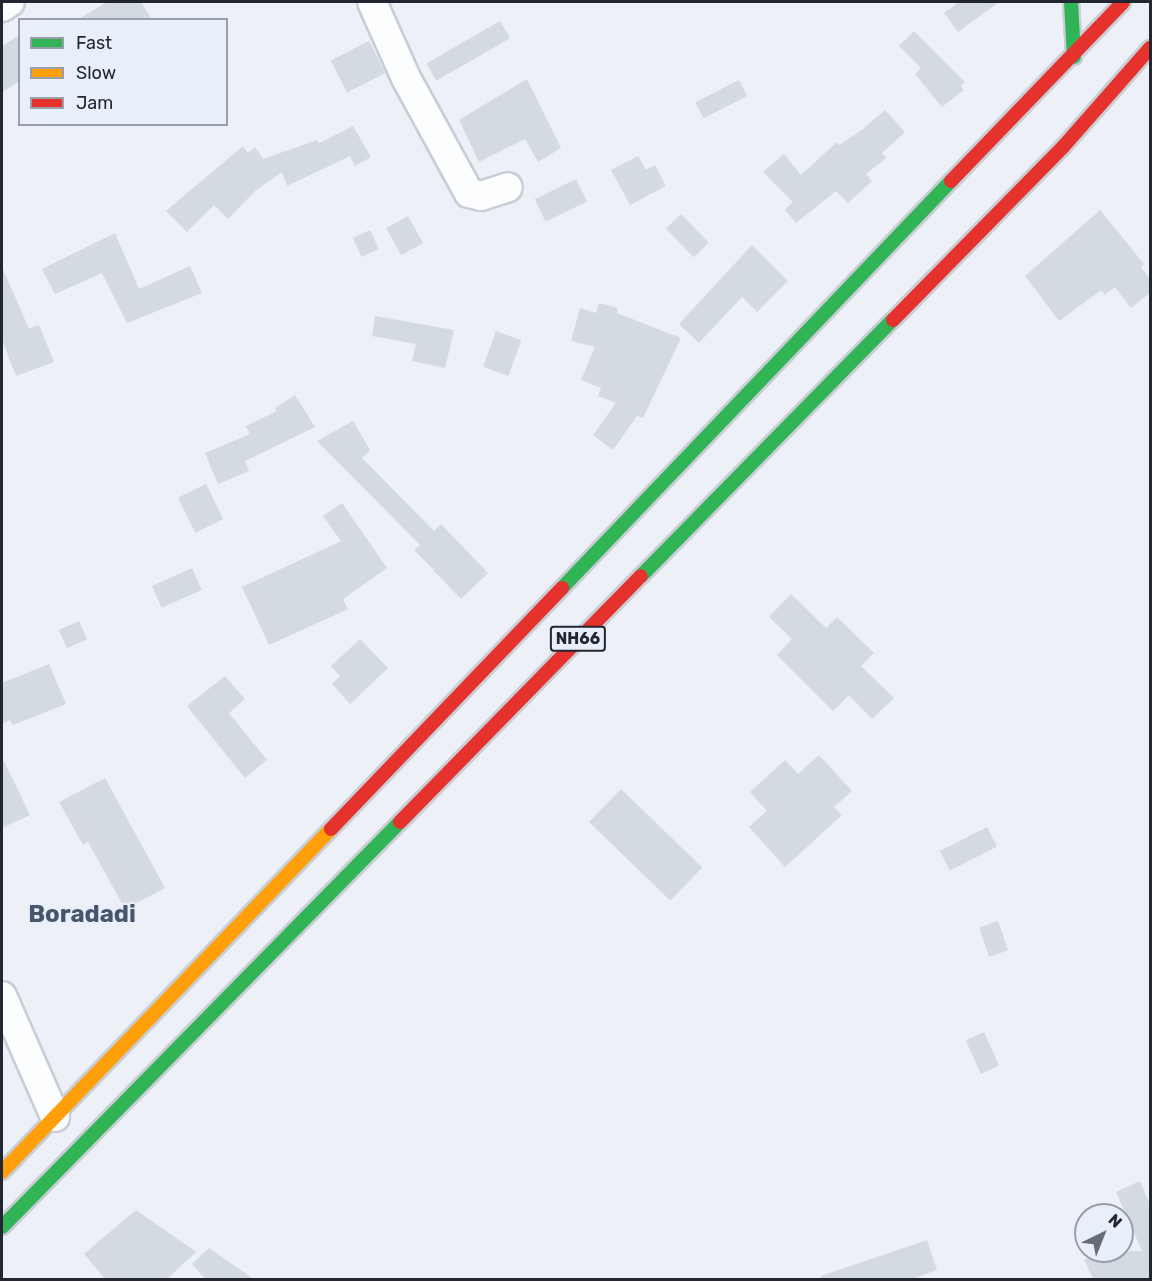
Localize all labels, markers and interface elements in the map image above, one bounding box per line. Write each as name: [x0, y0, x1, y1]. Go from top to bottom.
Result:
legend: [18, 18, 228, 126]
text: Fast: [76, 32, 112, 54]
text: Slow: [76, 62, 116, 84]
text: Jam: [76, 92, 113, 114]
road number: NH66: [550, 626, 606, 652]
district label: Boradadi: [28, 901, 136, 929]
north arrow: [1074, 1203, 1134, 1263]
text: N: [1105, 1210, 1126, 1232]

